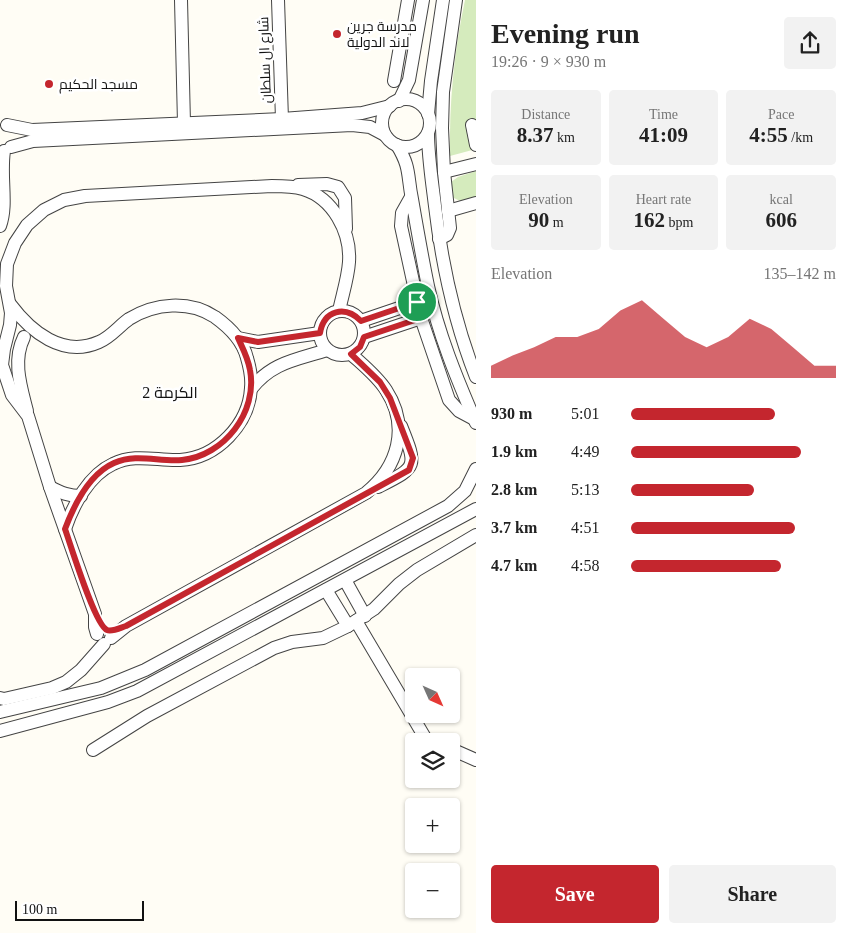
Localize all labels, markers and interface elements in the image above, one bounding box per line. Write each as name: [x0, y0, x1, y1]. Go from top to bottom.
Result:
street label: شارع ال سلطان: [256, 16, 275, 104]
button: share: [784, 17, 836, 69]
text: Evening run: [491, 18, 640, 49]
place label: مدرسة جرين لاند الدولية: [347, 19, 417, 50]
marker: مدرسة جرين لاند الدولية: [331, 28, 343, 40]
text: 19:26 · 9 × 930 m: [491, 53, 606, 70]
place label: مسجد الحكيم: [59, 77, 138, 94]
marker: مسجد الحكيم: [43, 78, 55, 90]
text: Distance: [521, 107, 570, 122]
text: Time: [649, 107, 678, 122]
text: Pace: [768, 107, 794, 122]
text: 8.37: [517, 123, 554, 147]
text: 41:09: [639, 123, 688, 147]
text: 4:55: [749, 123, 788, 147]
text: km: [554, 130, 575, 145]
text: /km: [788, 130, 813, 145]
text: Elevation: [519, 192, 573, 207]
text: Heart rate: [636, 192, 691, 207]
text: kcal: [769, 192, 793, 207]
text: 90: [528, 208, 549, 232]
text: 162: [634, 208, 665, 232]
text: 606: [765, 208, 797, 232]
text: m: [549, 215, 564, 230]
text: bpm: [665, 215, 693, 230]
text: Elevation: [491, 265, 552, 282]
text: 135–142 m: [764, 265, 836, 282]
pin: [396, 281, 438, 323]
icon: arrive: [403, 288, 431, 316]
district label: الكرمة 2: [142, 384, 198, 402]
text: 930 m: [491, 405, 532, 422]
text: 5:01: [571, 405, 599, 422]
text: 1.9 km: [491, 443, 537, 460]
text: 4:49: [571, 443, 599, 460]
text: 2.8 km: [491, 481, 537, 498]
text: 5:13: [571, 481, 599, 498]
text: 3.7 km: [491, 519, 537, 536]
text: 4:51: [571, 519, 599, 536]
text: 4.7 km: [491, 557, 537, 574]
text: 4:58: [571, 557, 599, 574]
north arrow: [405, 668, 460, 722]
map controls: [405, 668, 460, 918]
button: layers: [405, 733, 460, 788]
button: +: [405, 798, 460, 853]
button: −: [405, 863, 460, 918]
button: Save: [491, 865, 659, 923]
button: Share: [669, 865, 836, 923]
scale bar: [15, 898, 144, 921]
text: 100 m: [22, 902, 57, 917]

